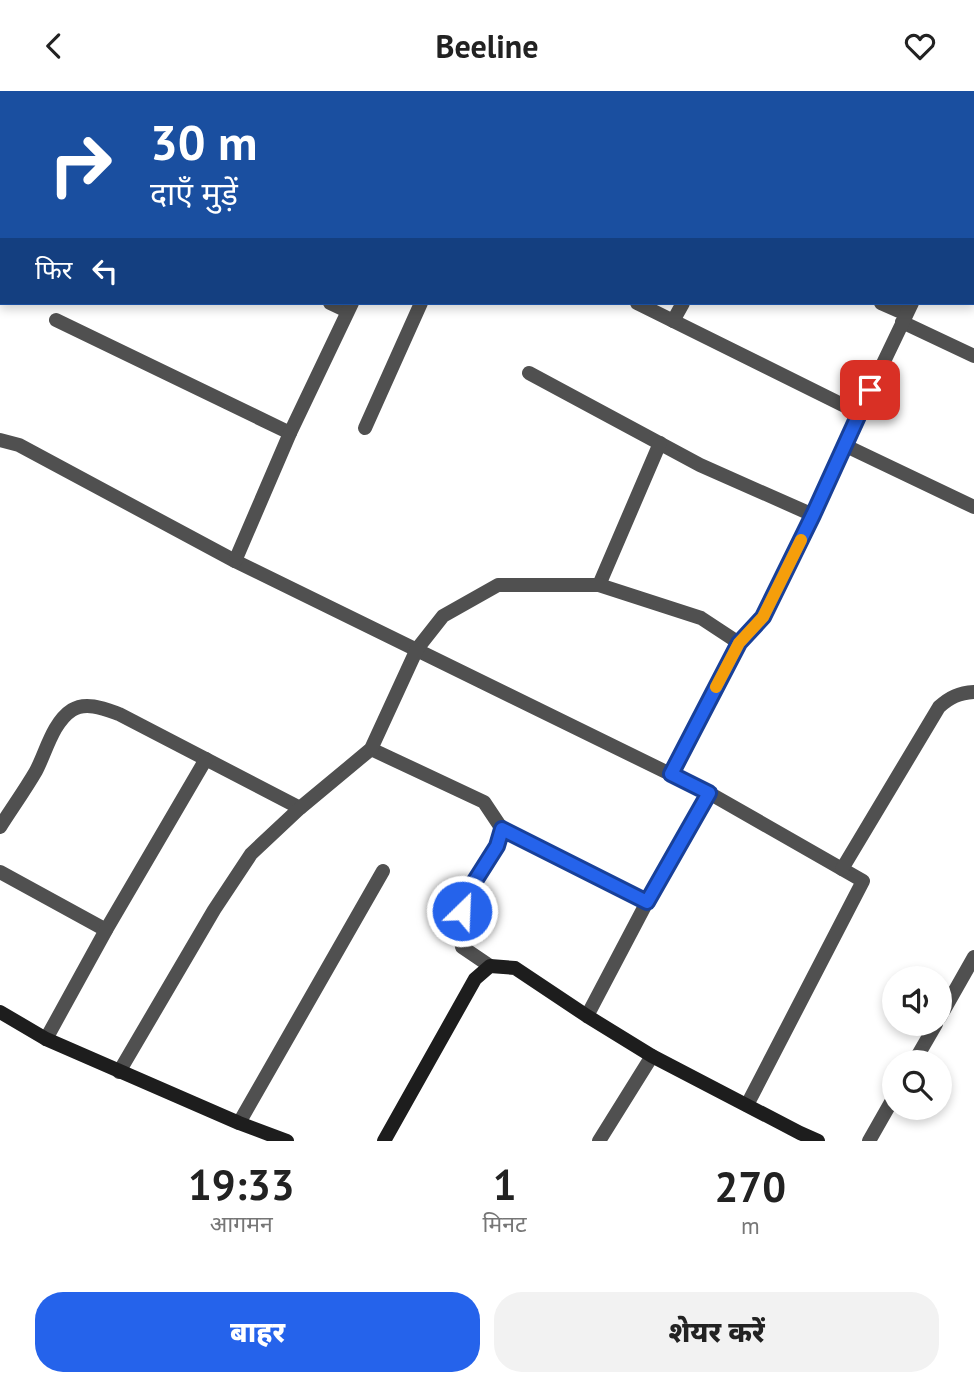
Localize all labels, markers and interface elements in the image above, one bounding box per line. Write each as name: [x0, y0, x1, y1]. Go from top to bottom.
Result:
text: Beeline: [436, 25, 538, 67]
icon: back: [35, 27, 73, 65]
icon: heart: [901, 27, 939, 65]
text: 30 m: [150, 110, 257, 174]
icon: right: [35, 119, 126, 210]
text: दाएँ मुड़ें: [150, 172, 238, 214]
icon: left: [86, 252, 124, 290]
text: फिर: [35, 253, 72, 286]
pin: [840, 360, 900, 420]
icon: arrive: [851, 371, 889, 409]
position arrow: [425, 874, 499, 948]
map controls: [882, 966, 952, 1120]
button: sound: [882, 966, 952, 1036]
button: search: [882, 1050, 952, 1120]
text: 19:33: [188, 1157, 295, 1212]
text: 1: [493, 1157, 516, 1212]
text: 270: [715, 1159, 786, 1214]
text: आगमन: [210, 1209, 273, 1238]
text: मिनट: [483, 1209, 527, 1238]
text: m: [741, 1211, 760, 1240]
button: बाहर: [35, 1292, 480, 1372]
button: शेयर करें: [494, 1292, 939, 1372]

